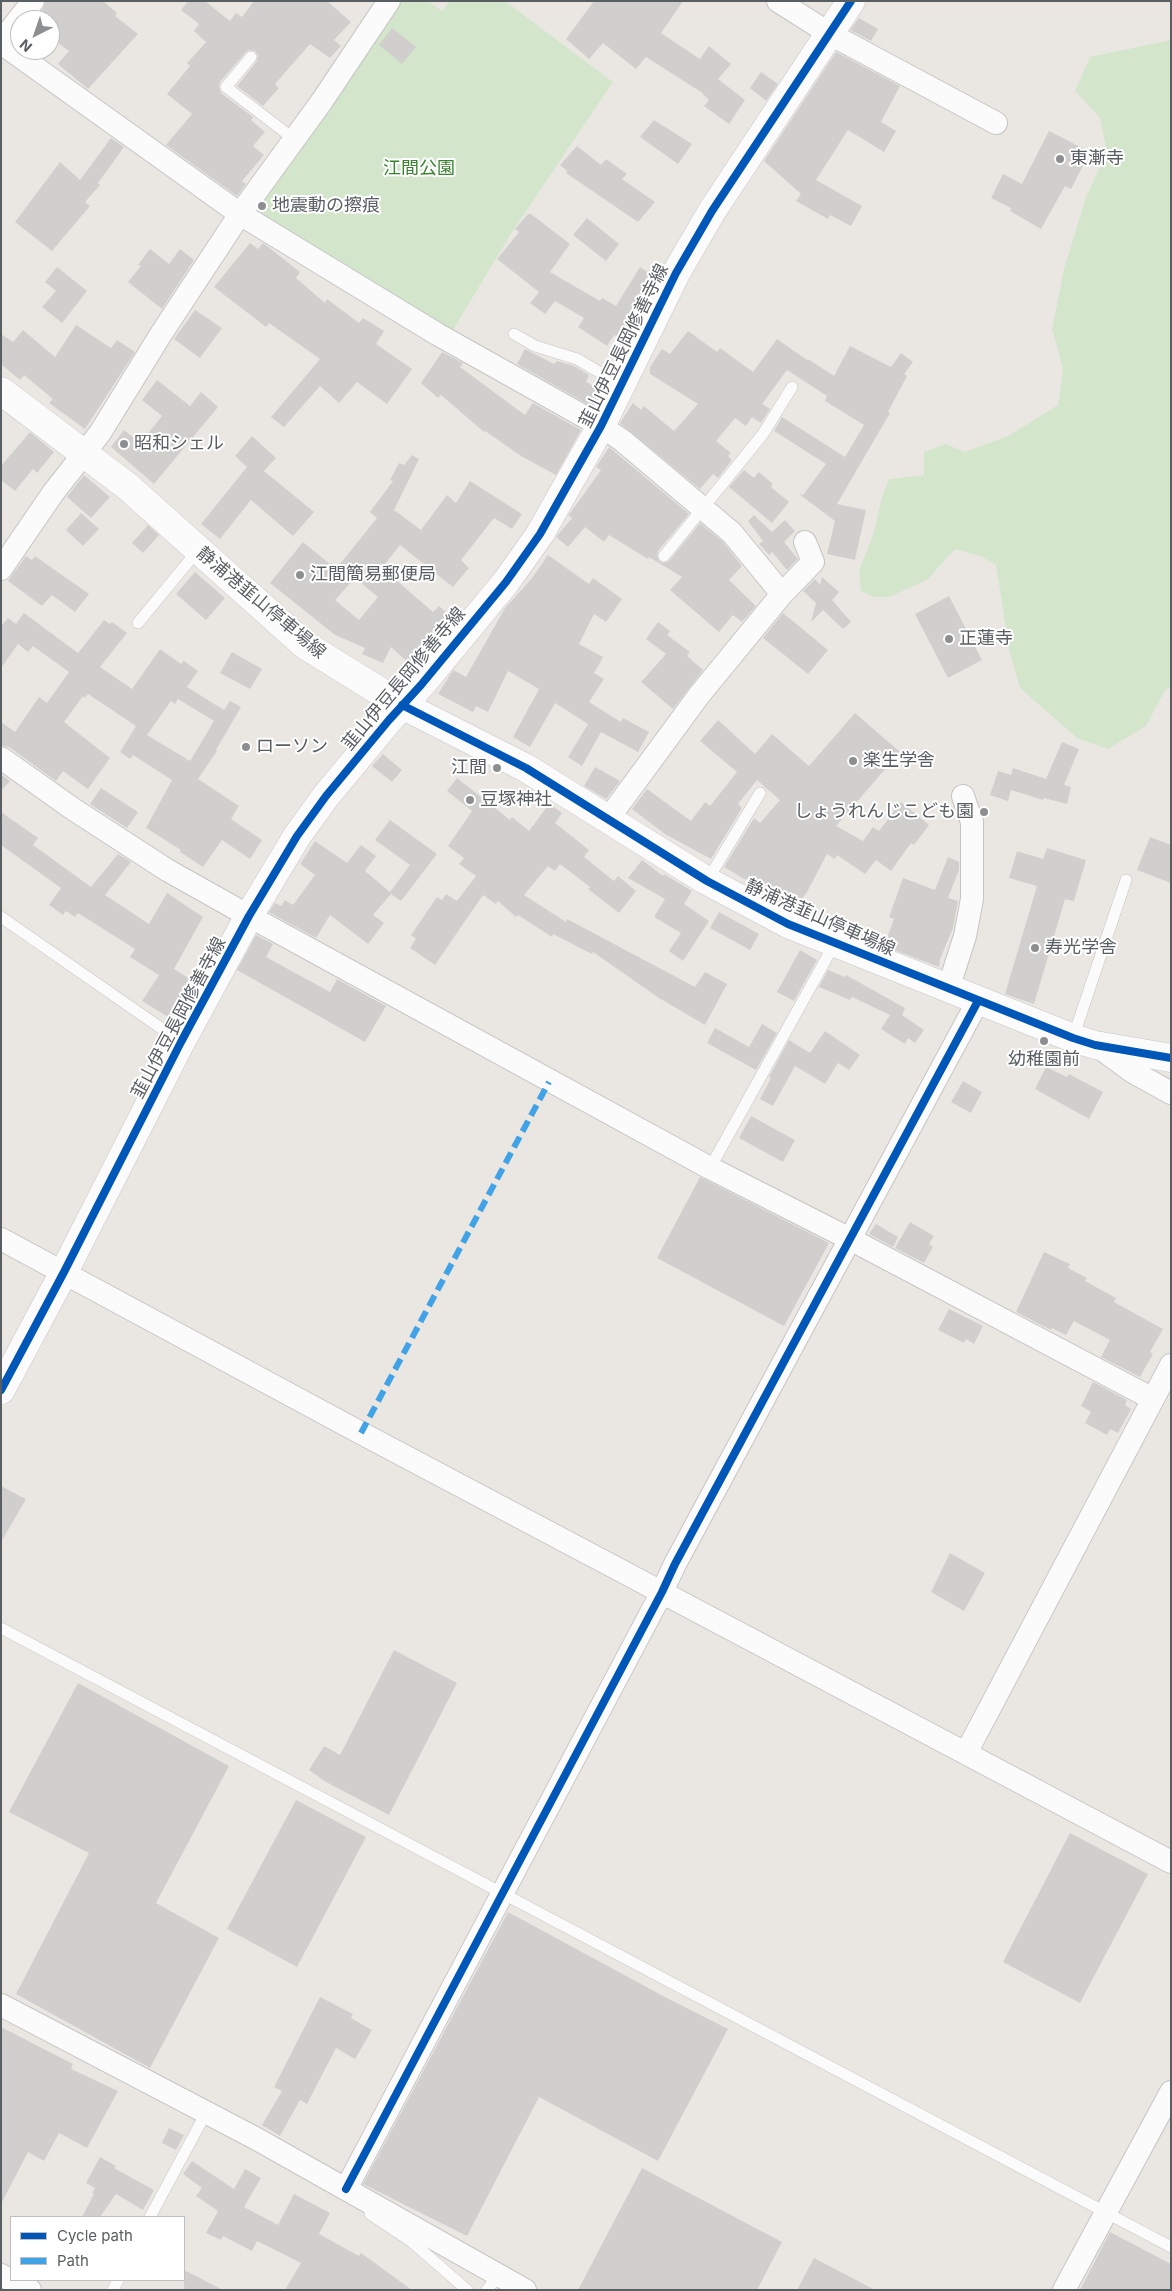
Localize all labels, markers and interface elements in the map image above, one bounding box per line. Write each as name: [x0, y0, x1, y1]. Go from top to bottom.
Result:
north arrow: [10, 10, 60, 60]
text: N: [16, 36, 35, 56]
place label: 東漸寺: [1070, 148, 1124, 170]
marker: 東漸寺: [1054, 153, 1066, 165]
park label: 江間公園: [383, 158, 455, 180]
place label: 地震動の擦痕: [272, 195, 380, 217]
marker: 地震動の擦痕: [256, 200, 268, 212]
street label: 韮山伊豆長岡修善寺線: [575, 260, 673, 432]
place label: 昭和シェル: [134, 433, 224, 455]
marker: 昭和シェル: [118, 438, 130, 450]
street label: 静浦港韮山停車場線: [192, 543, 330, 663]
place label: 江間簡易郵便局: [310, 564, 436, 586]
marker: 江間簡易郵便局: [294, 569, 306, 581]
street label: 韮山伊豆長岡修善寺線: [338, 603, 470, 755]
place label: 正蓮寺: [959, 628, 1013, 650]
marker: 正蓮寺: [943, 633, 955, 645]
place label: ローソン: [256, 736, 328, 758]
marker: ローソン: [240, 741, 252, 753]
place label: 楽生学舎: [863, 750, 935, 772]
marker: 楽生学舎: [847, 755, 859, 767]
place label: 江間: [451, 757, 487, 779]
marker: 江間: [491, 762, 503, 774]
place label: 豆塚神社: [480, 789, 552, 811]
marker: 豆塚神社: [464, 794, 476, 806]
place label: しょうれんじこども園: [794, 801, 974, 823]
marker: しょうれんじこども園: [978, 806, 990, 818]
street label: 静浦港韮山停車場線: [742, 875, 898, 961]
street label: 韮山伊豆長岡修善寺線: [127, 933, 231, 1103]
place label: 寿光学舎: [1045, 937, 1117, 959]
marker: 寿光学舎: [1029, 942, 1041, 954]
marker: 幼稚園前: [1038, 1035, 1050, 1047]
place label: 幼稚園前: [1008, 1049, 1080, 1071]
legend: [10, 2216, 185, 2281]
text: Cycle path: [57, 2226, 133, 2245]
text: Path: [57, 2251, 89, 2270]

